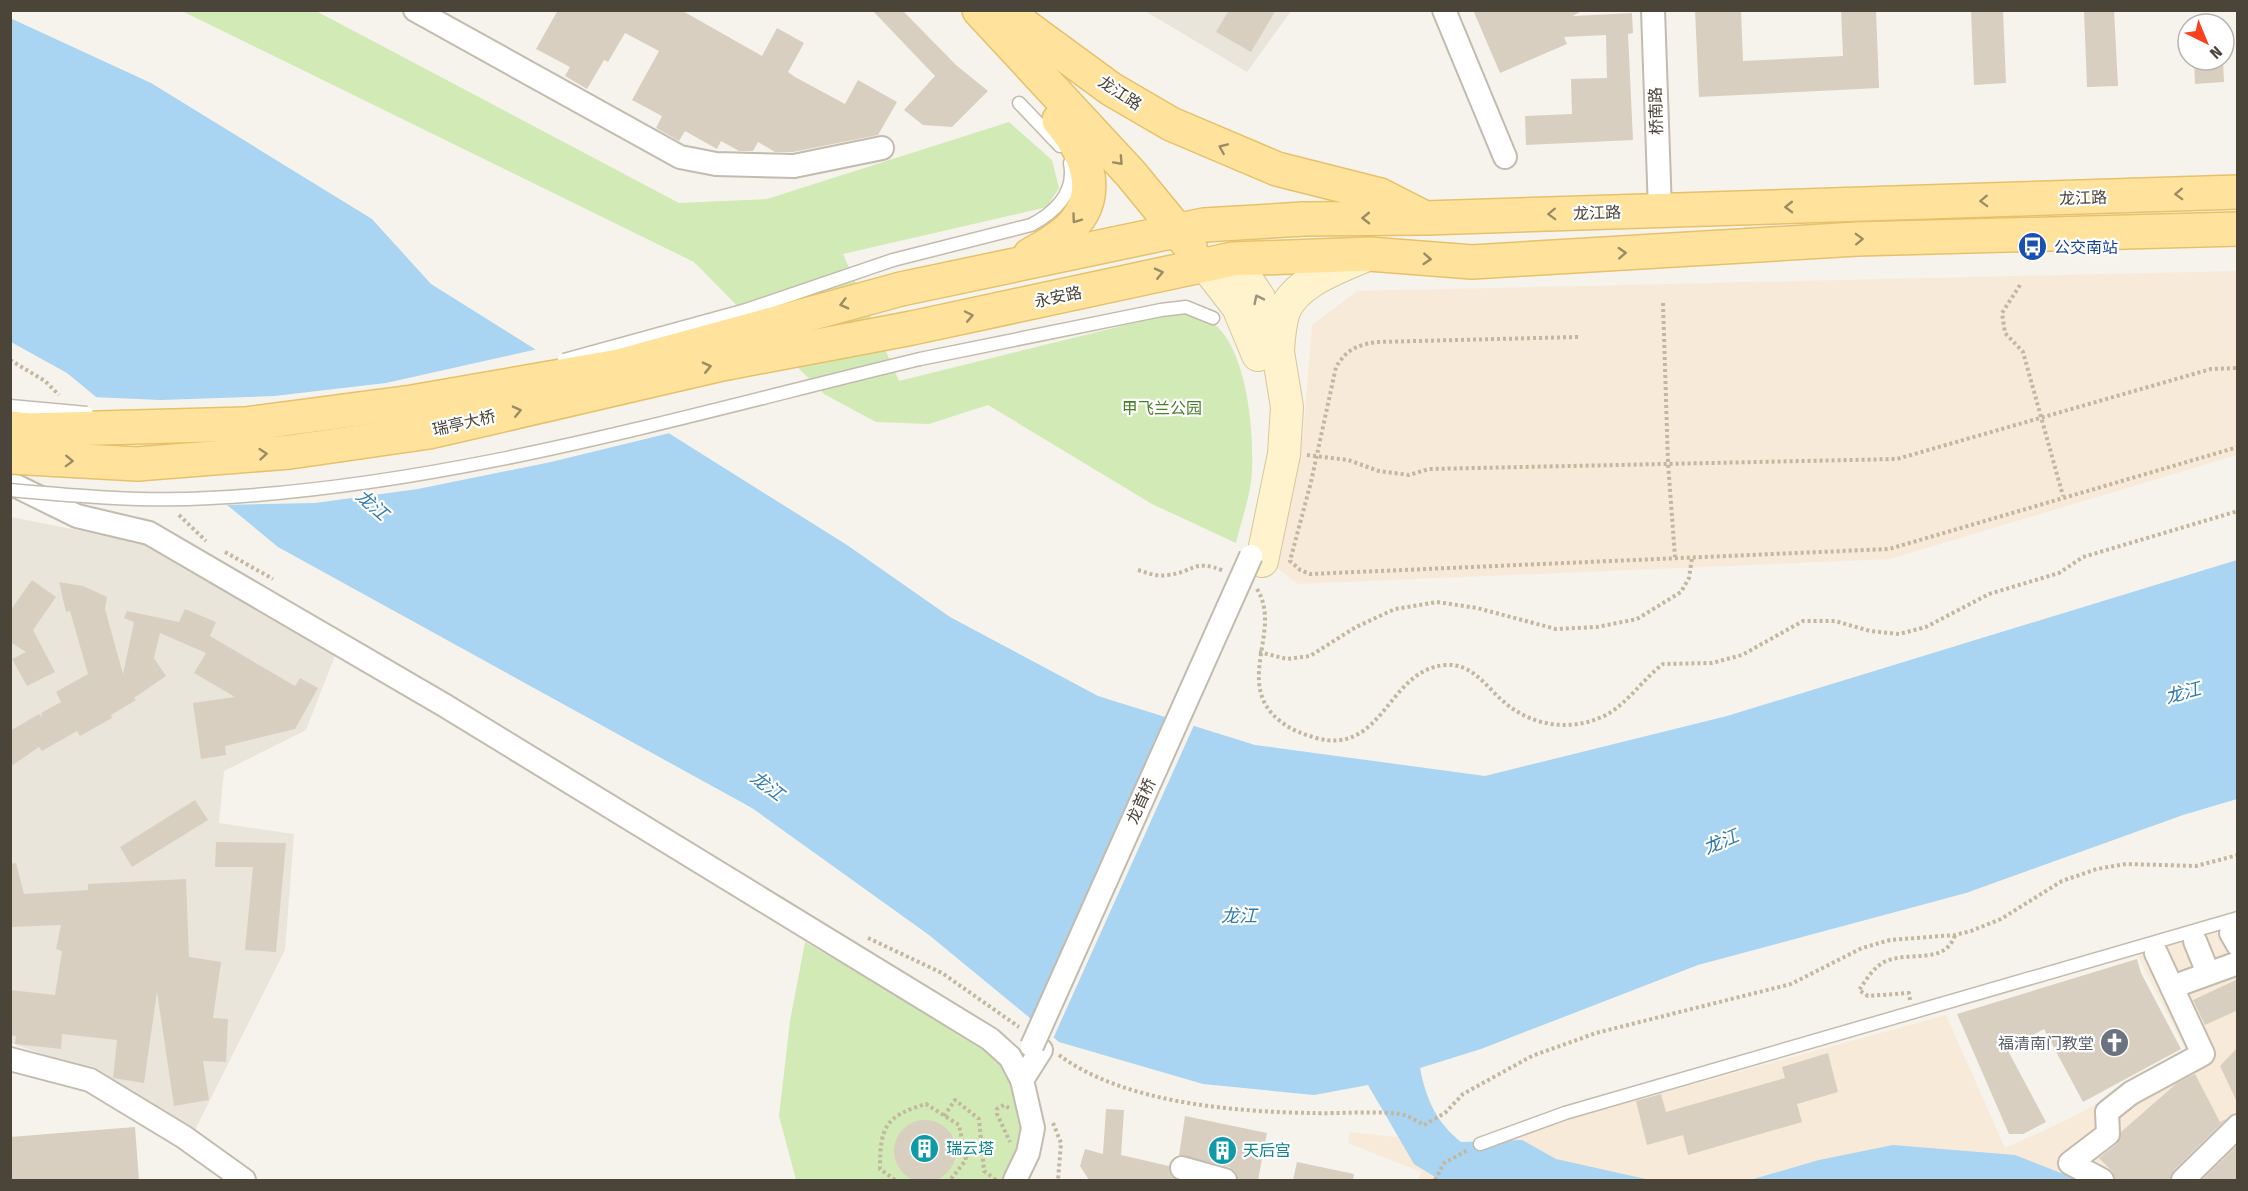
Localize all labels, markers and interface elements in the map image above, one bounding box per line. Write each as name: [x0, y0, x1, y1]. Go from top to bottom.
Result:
north arrow: [2176, 12, 2236, 72]
text: N: [2206, 42, 2226, 63]
street label: 龙江路: [1095, 72, 1145, 114]
street label: 桥南路: [1646, 87, 1666, 135]
one-way arrow: [1218, 143, 1229, 155]
one-way arrow: [1112, 154, 1123, 165]
street label: 龙江路: [2059, 188, 2107, 208]
one-way arrow: [2175, 188, 2184, 201]
one-way arrow: [1980, 195, 1989, 208]
one-way arrow: [1785, 201, 1794, 214]
street label: 龙江路: [1573, 203, 1621, 223]
one-way arrow: [1548, 208, 1557, 220]
one-way arrow: [1072, 212, 1083, 223]
one-way arrow: [1362, 212, 1371, 225]
bus stop icon: 公交南站: [2017, 231, 2049, 263]
one-way arrow: [1854, 233, 1863, 246]
place label: 公交南站: [2054, 238, 2118, 257]
one-way arrow: [1617, 247, 1626, 260]
one-way arrow: [1423, 252, 1432, 265]
one-way arrow: [1154, 268, 1164, 281]
street label: 永安路: [1033, 283, 1083, 311]
one-way arrow: [1254, 295, 1266, 306]
one-way arrow: [840, 297, 850, 310]
one-way arrow: [964, 310, 974, 323]
one-way arrow: [702, 362, 712, 375]
park label: 甲飞兰公园: [1122, 399, 1202, 418]
one-way arrow: [512, 406, 522, 419]
street label: 瑞亭大桥: [431, 407, 497, 439]
one-way arrow: [259, 448, 268, 461]
one-way arrow: [64, 455, 73, 468]
water label: 龙江: [351, 485, 394, 526]
water label: 龙江: [2163, 677, 2205, 708]
water label: 龙江: [746, 766, 790, 807]
street label: 龙首桥: [1123, 775, 1159, 827]
water label: 龙江: [1700, 824, 1744, 859]
water label: 龙江: [1221, 905, 1259, 927]
church icon: 福清南门教堂: [2099, 1027, 2131, 1059]
place label: 福清南门教堂: [1998, 1034, 2094, 1053]
building icon: 瑞云塔: [909, 1132, 941, 1164]
building icon: 天后宫: [1206, 1134, 1238, 1166]
place label: 瑞云塔: [946, 1139, 994, 1158]
place label: 天后宫: [1243, 1141, 1291, 1160]

